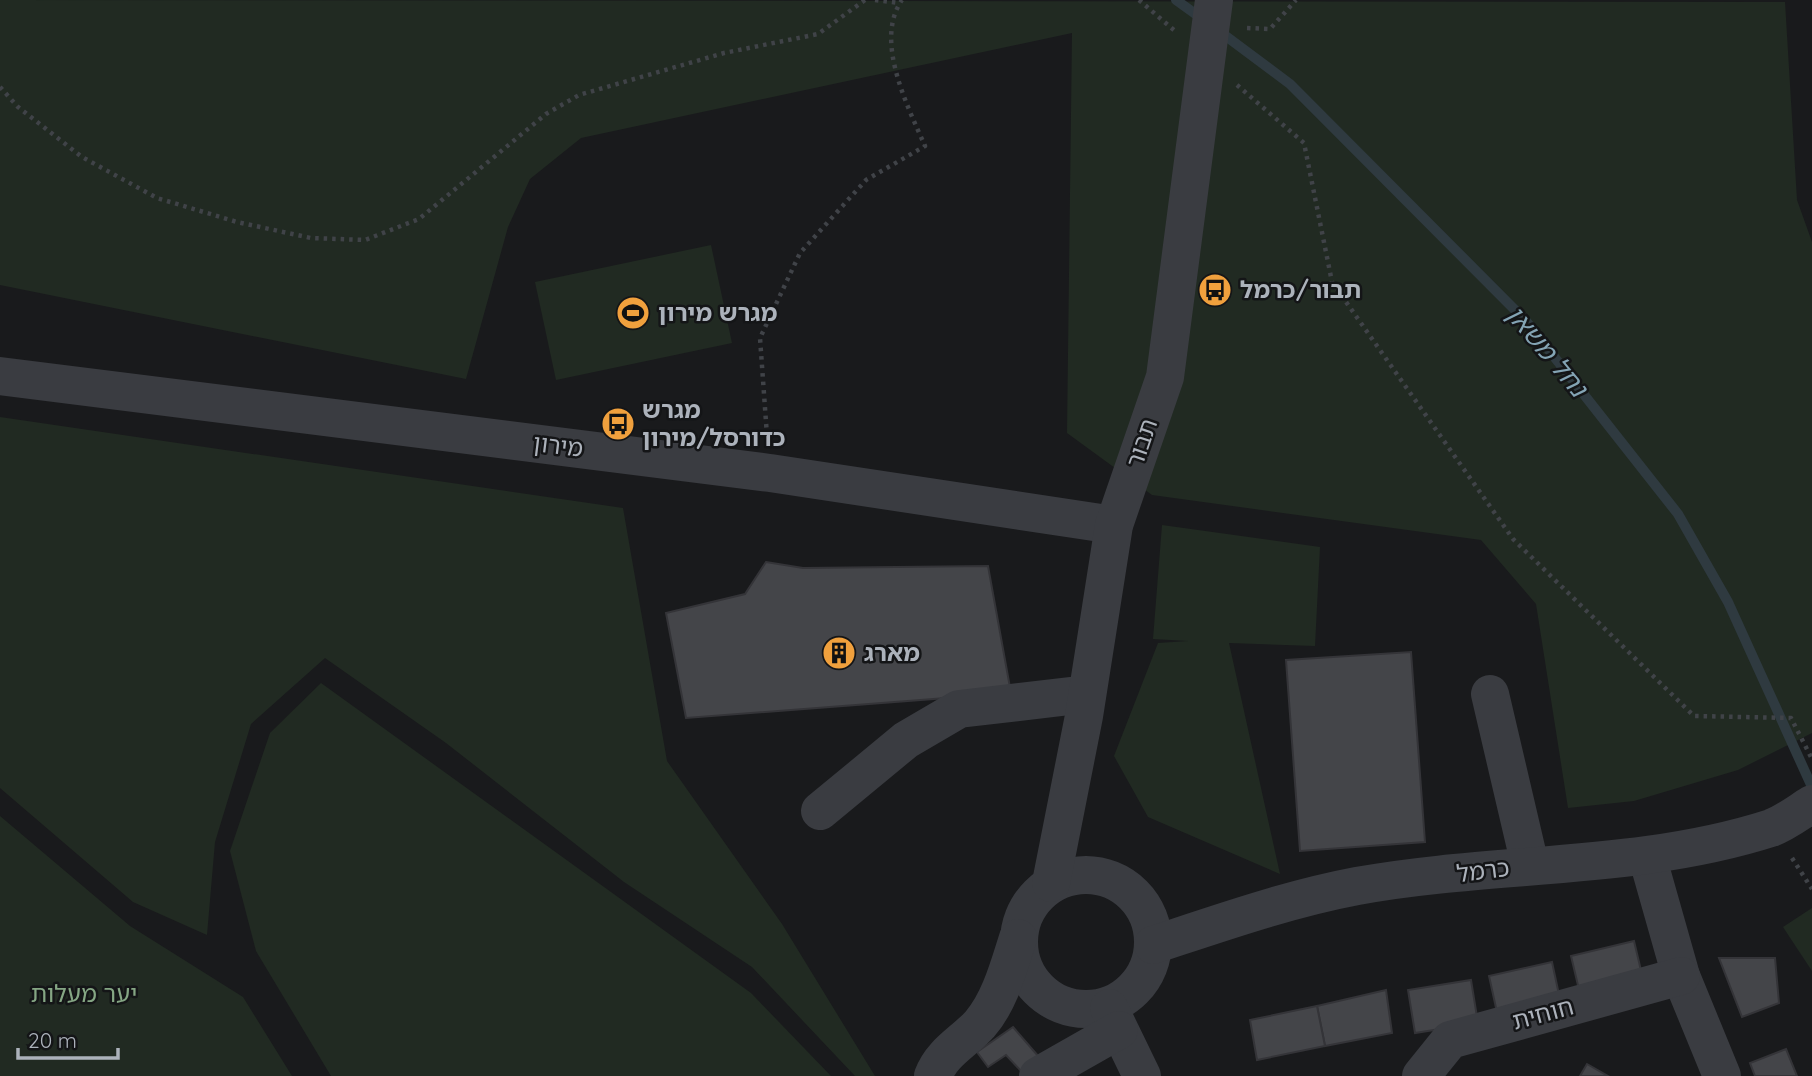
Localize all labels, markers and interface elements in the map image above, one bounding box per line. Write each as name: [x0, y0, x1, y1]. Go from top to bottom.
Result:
bus stop icon: תבור/כרמל: [1196, 271, 1234, 309]
place label: תבור/כרמל: [1240, 274, 1361, 304]
sports icon: מגרש מירון: [614, 294, 652, 332]
place label: מגרש מירון: [658, 297, 777, 327]
water label: נחל משאן: [1500, 298, 1596, 405]
place label: מגרש כדורסל/מירון: [642, 394, 786, 452]
bus stop icon: מגרש כדורסל/מירון: [599, 405, 637, 443]
street label: תבור: [1119, 414, 1163, 471]
street label: מירון: [531, 427, 585, 463]
building icon: מארג: [820, 634, 858, 672]
place label: מארג: [864, 637, 920, 667]
street label: כרמל: [1455, 852, 1511, 888]
park label: יער מעלות: [31, 978, 137, 1008]
street label: חוחית: [1509, 991, 1577, 1036]
scale bar: [18, 1016, 117, 1060]
text: 20 m: [28, 1027, 77, 1053]

